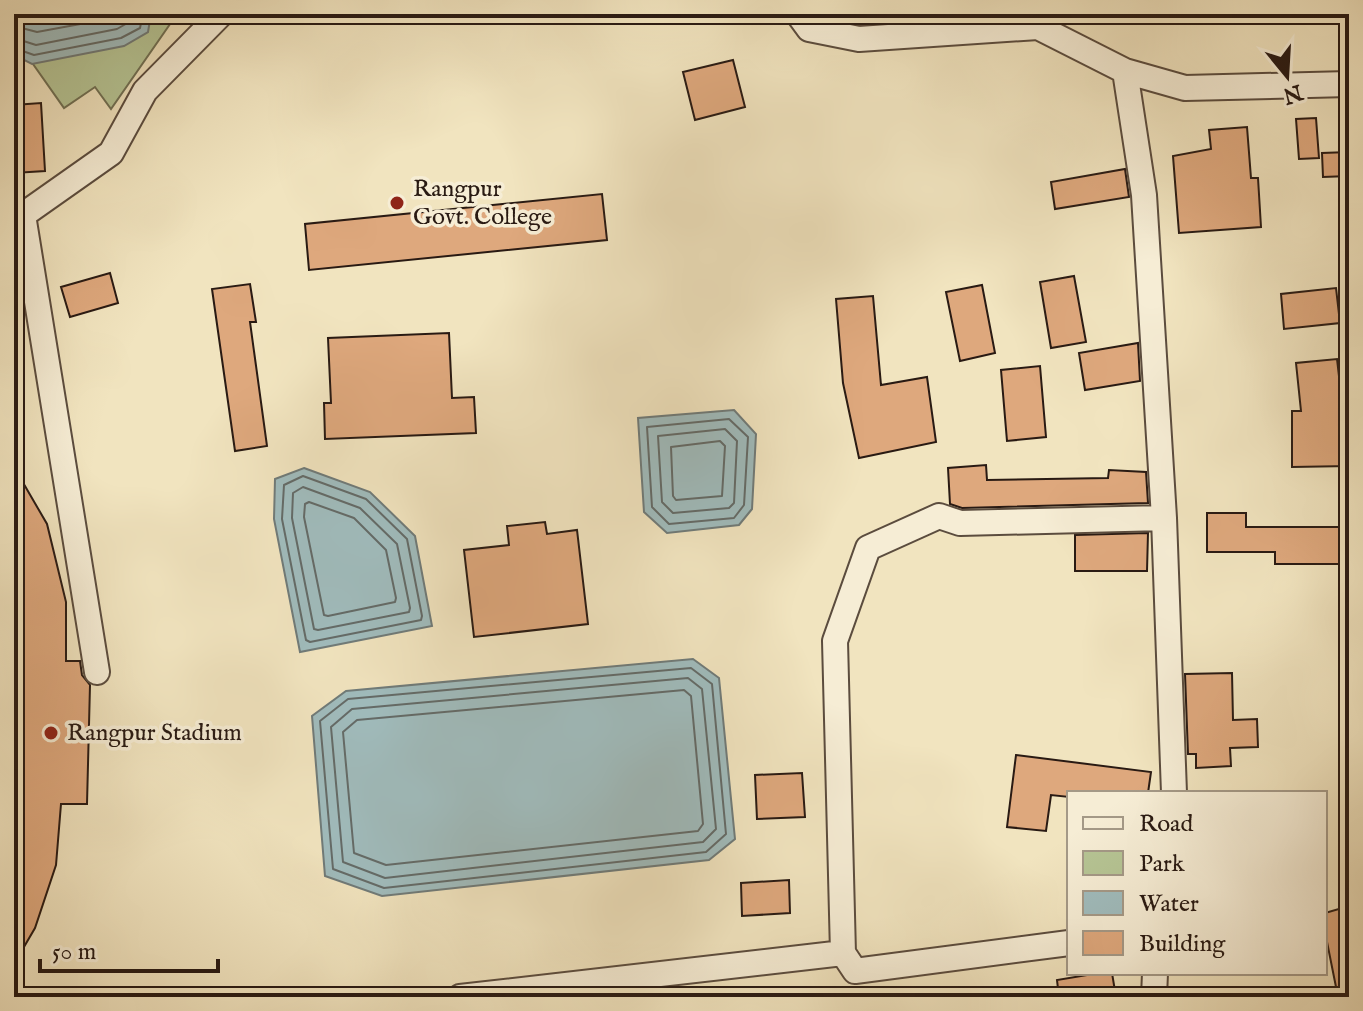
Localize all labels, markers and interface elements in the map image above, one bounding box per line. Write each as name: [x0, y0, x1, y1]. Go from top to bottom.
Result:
north arrow: [1247, 36, 1327, 116]
text: N: [1279, 77, 1307, 109]
place label: Rangpur Govt. College: [413, 174, 552, 233]
marker: Rangpur Govt. College: [388, 194, 406, 212]
place label: Rangpur Stadium: [67, 718, 242, 749]
marker: Rangpur Stadium: [42, 724, 60, 742]
legend: [1067, 791, 1327, 975]
text: Road: [1139, 809, 1193, 840]
text: Park: [1139, 849, 1185, 880]
text: Water: [1139, 889, 1199, 920]
scale bar: [40, 923, 218, 973]
text: Building: [1139, 929, 1226, 960]
text: 50 m: [52, 937, 96, 968]

